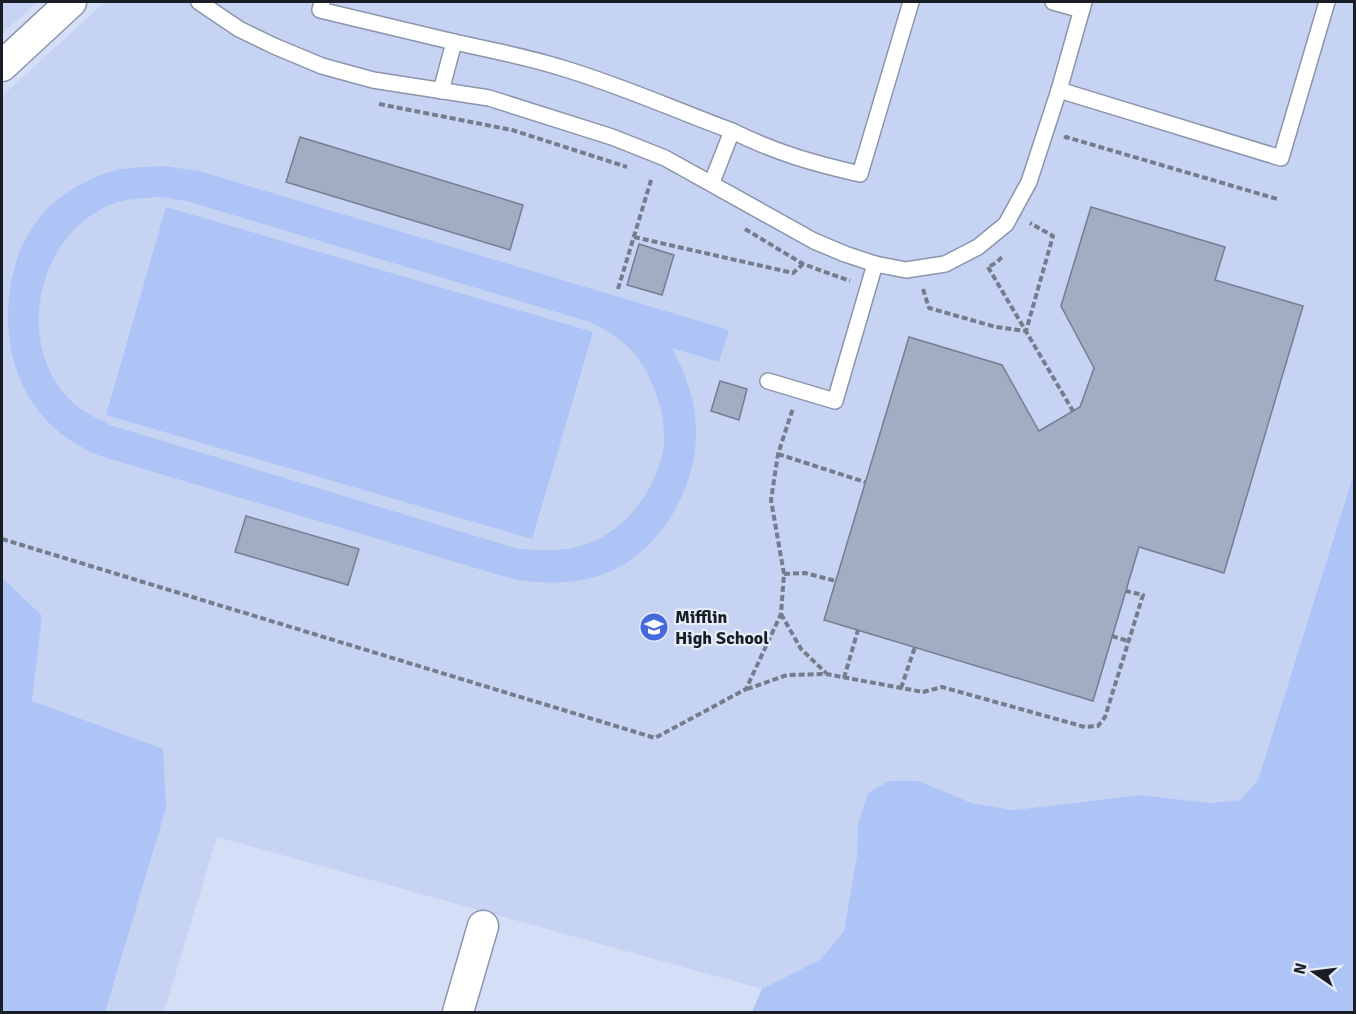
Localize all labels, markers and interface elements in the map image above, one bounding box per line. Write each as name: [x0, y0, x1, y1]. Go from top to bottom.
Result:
place label: Mifflin High School: [675, 606, 769, 649]
school or university icon: Mifflin High School: [638, 611, 670, 643]
north arrow: [1284, 942, 1344, 1002]
text: N: [1289, 961, 1311, 976]

